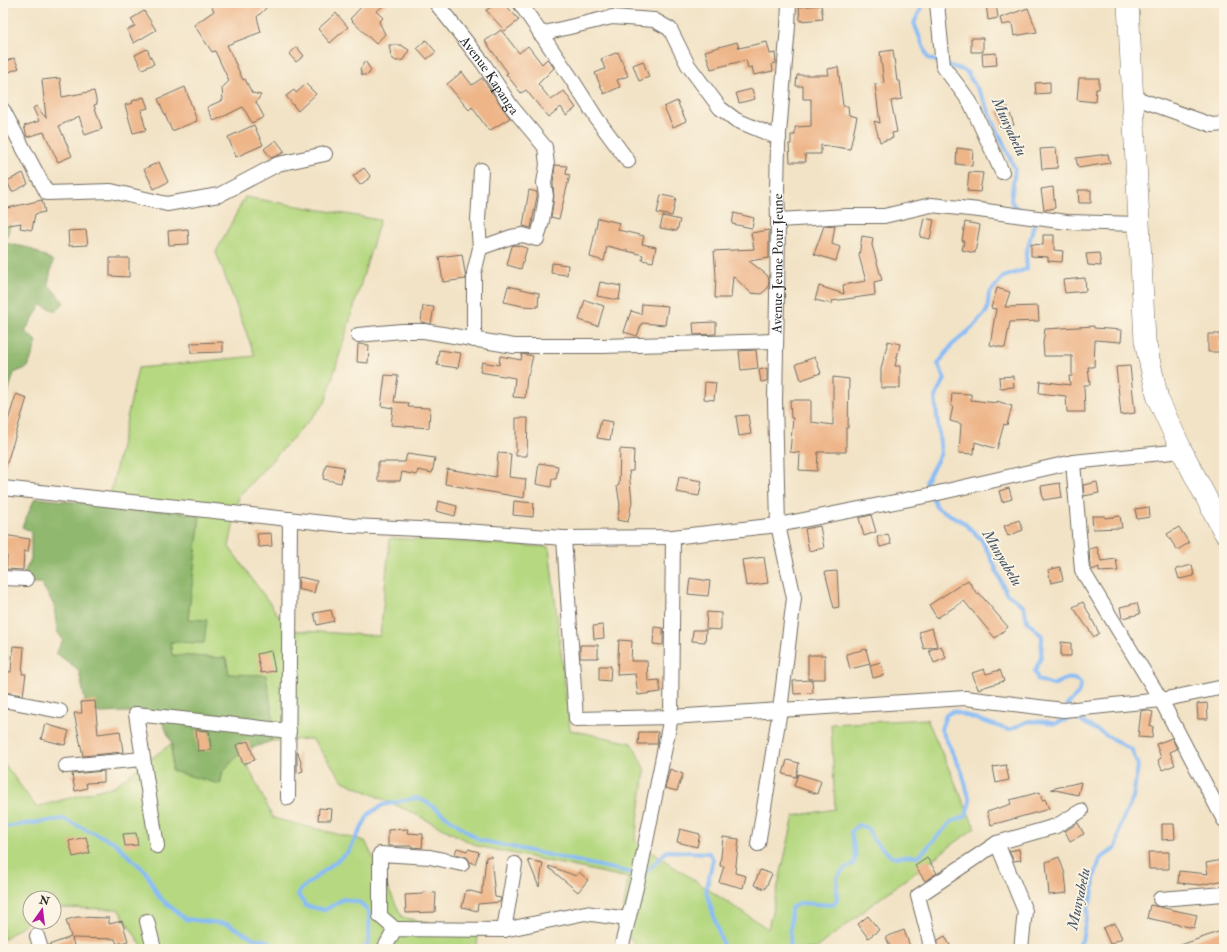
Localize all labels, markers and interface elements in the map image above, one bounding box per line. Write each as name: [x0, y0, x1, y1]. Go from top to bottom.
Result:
street label: Avenue Kapanga: [456, 32, 523, 118]
water label: Munyabelu: [987, 94, 1031, 159]
street label: Avenue Jeune Pour Jeune: [768, 193, 787, 334]
water label: Munyabelu: [977, 525, 1026, 590]
water label: Munyabelu: [1063, 866, 1095, 933]
north arrow: [22, 890, 62, 930]
text: N: [37, 893, 52, 909]

